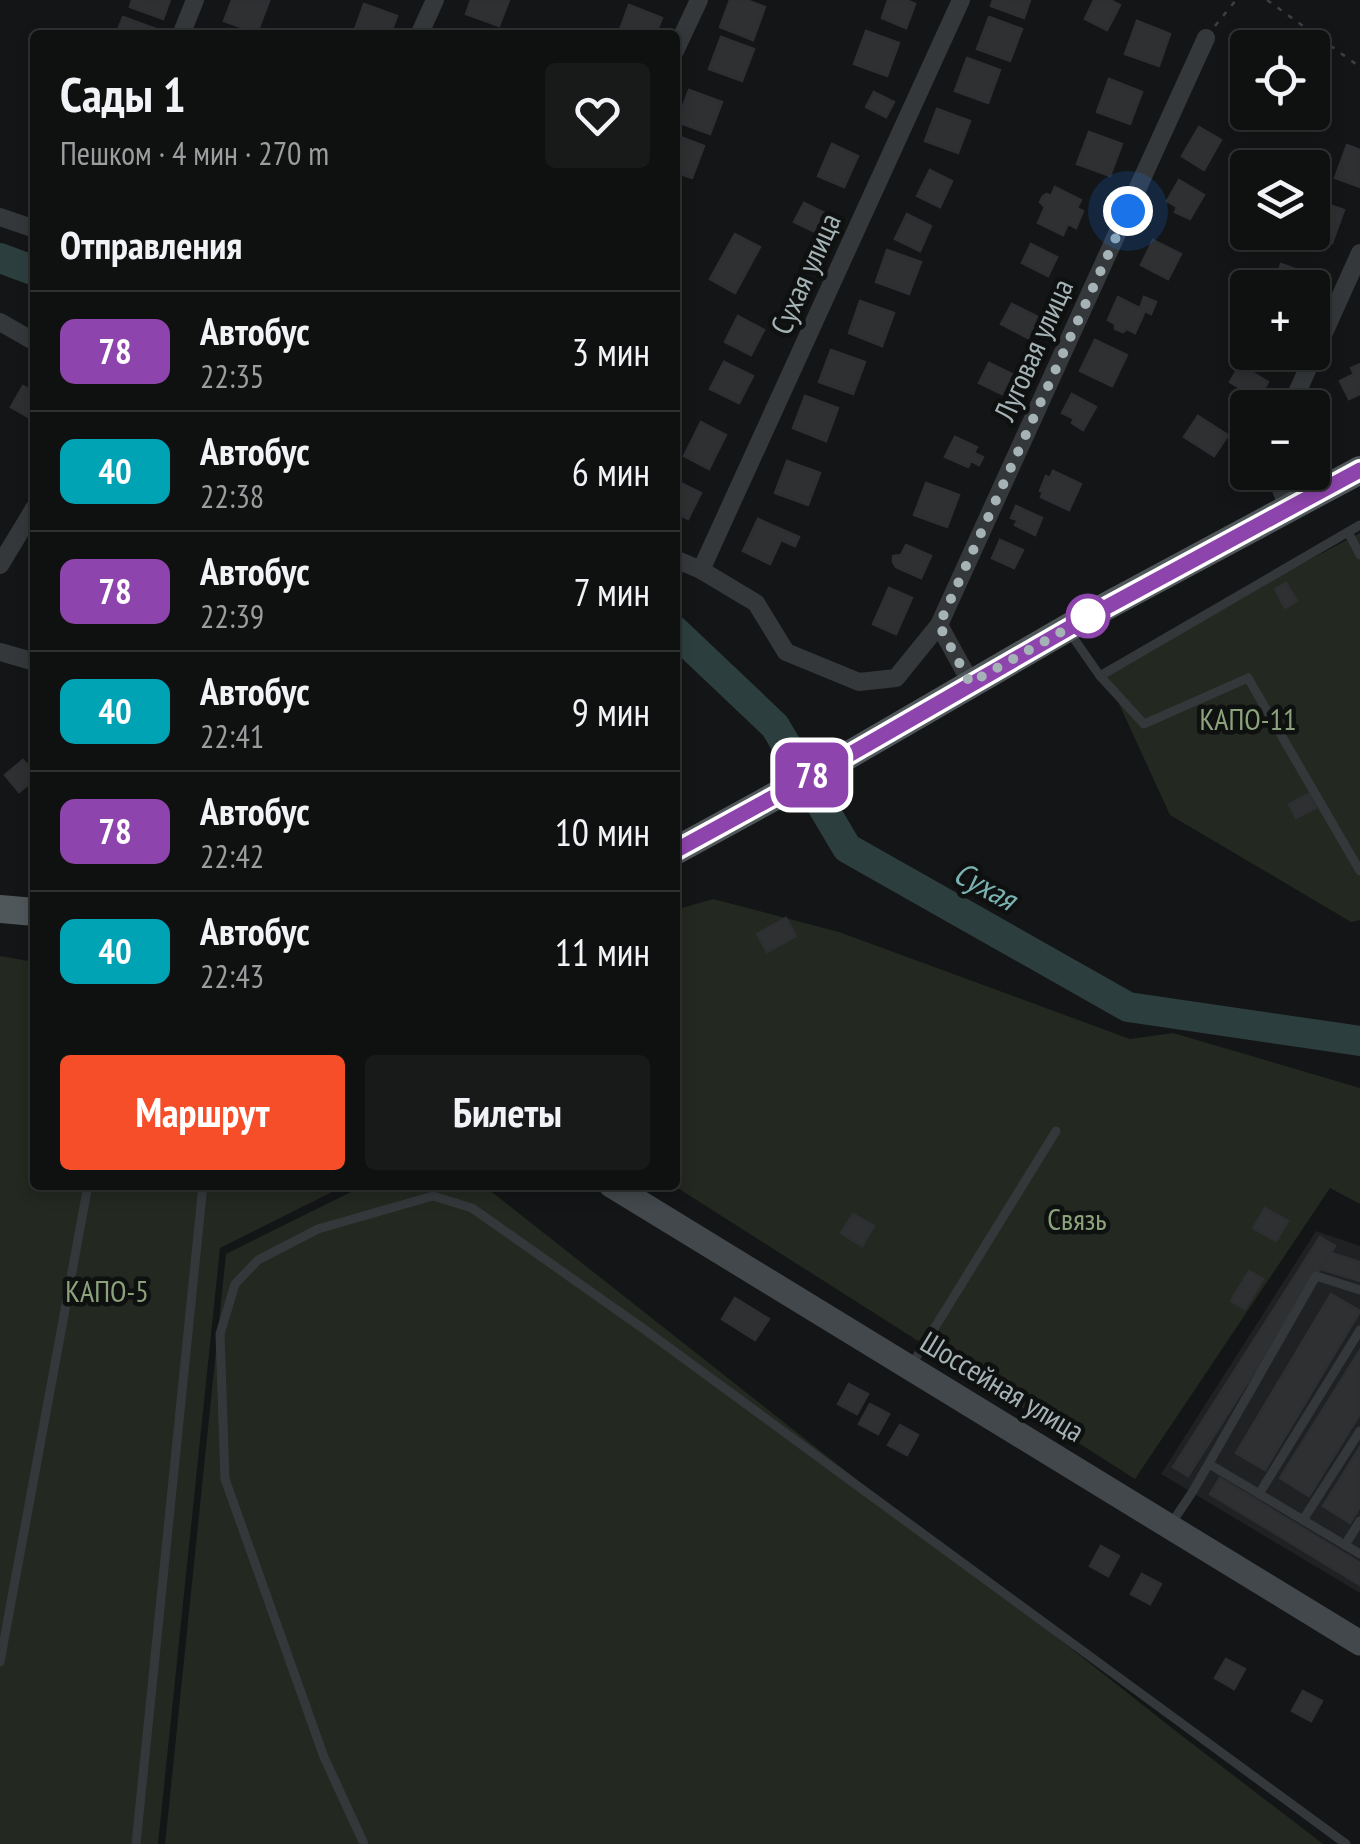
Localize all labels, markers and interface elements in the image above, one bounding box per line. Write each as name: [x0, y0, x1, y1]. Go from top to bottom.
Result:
map controls: [1230, 30, 1330, 490]
button: locate: [1230, 30, 1330, 130]
text: Сады 1: [60, 63, 186, 125]
button: heart: [545, 63, 650, 168]
text: Пешком · 4 мин · 270 m: [60, 132, 329, 174]
button: layers: [1230, 150, 1330, 250]
your location: [1103, 186, 1153, 236]
street label: Сухая улица: [761, 207, 849, 340]
text: Отправления: [60, 220, 242, 269]
button: +: [1230, 270, 1330, 370]
street label: Луговая улица: [984, 272, 1081, 427]
text: Автобус: [200, 306, 310, 355]
text: 3 мин: [572, 327, 650, 376]
text: 78: [98, 328, 132, 374]
text: 22:35: [200, 355, 264, 397]
button: −: [1230, 390, 1330, 490]
text: Автобус: [200, 426, 310, 475]
text: 6 мин: [572, 447, 650, 496]
text: 40: [98, 448, 132, 494]
text: 22:38: [200, 475, 264, 517]
text: Автобус: [200, 546, 310, 595]
text: 7 мин: [573, 567, 650, 616]
text: 78: [98, 568, 132, 614]
text: 22:39: [200, 595, 264, 637]
unlabelled marker: [1067, 595, 1109, 637]
text: Автобус: [200, 666, 310, 715]
text: 9 мин: [572, 687, 650, 736]
text: 40: [98, 688, 132, 734]
park label: КАПО-11: [1200, 699, 1296, 738]
text: 22:41: [200, 715, 264, 757]
line badge: 78: [767, 742, 857, 808]
text: 78: [795, 752, 829, 798]
text: Автобус: [200, 786, 310, 835]
text: 10 мин: [555, 807, 650, 856]
text: 78: [98, 808, 132, 854]
text: 22:42: [200, 835, 264, 877]
water label: Сухая: [947, 851, 1026, 920]
text: Автобус: [200, 906, 310, 955]
text: 11 мин: [555, 927, 650, 976]
text: 40: [98, 928, 132, 974]
text: 22:43: [200, 955, 264, 997]
button: Маршрут: [60, 1055, 345, 1170]
button: Билеты: [365, 1055, 650, 1170]
park label: Связь: [1047, 1199, 1107, 1238]
park label: КАПО-5: [65, 1271, 149, 1310]
street label: Шоссейная улица: [914, 1322, 1092, 1450]

